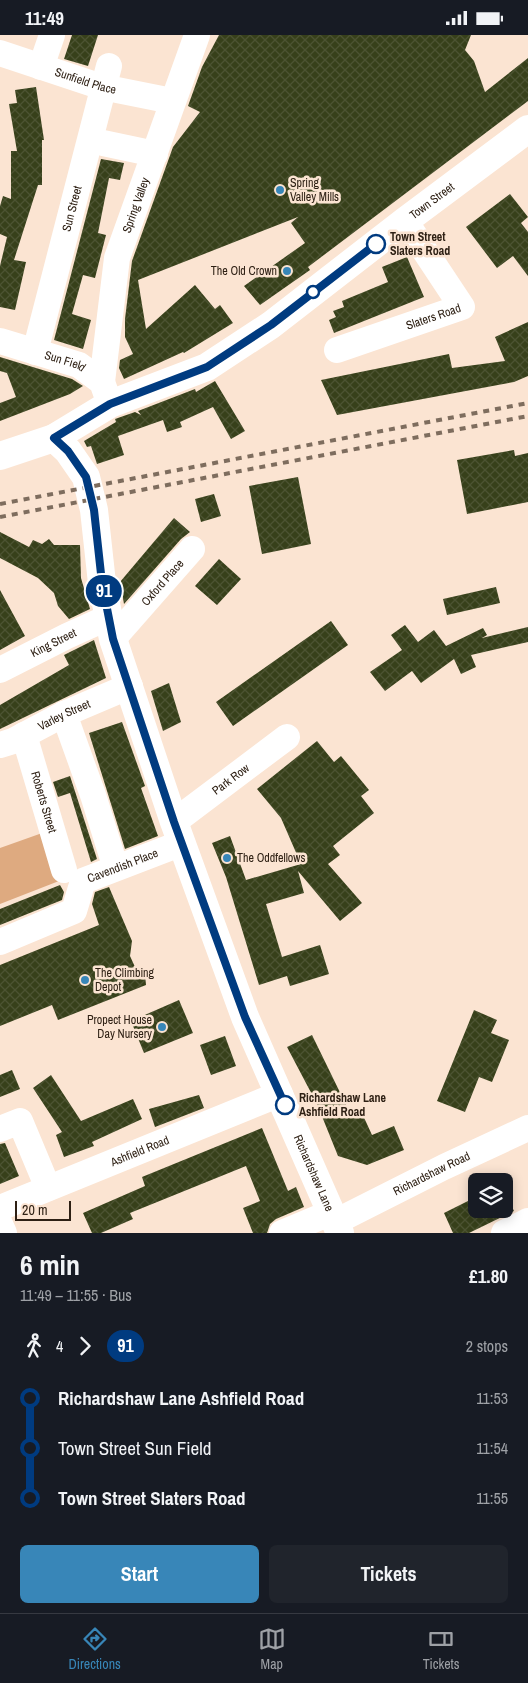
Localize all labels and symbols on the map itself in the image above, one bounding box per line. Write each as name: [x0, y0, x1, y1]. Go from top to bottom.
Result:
street label: Sunfield Place: [53, 64, 118, 98]
street label: Spring Valley: [119, 175, 153, 235]
place label: Spring Valley Mills: [290, 175, 339, 205]
street label: Town Street: [406, 179, 458, 223]
street label: Sun Street: [58, 184, 86, 233]
marker: Spring Valley Mills: [274, 184, 286, 196]
place label: Town Street Slaters Road: [390, 229, 450, 259]
marker: Town Street Slaters Road: [366, 234, 386, 254]
place label: The Old Crown: [211, 263, 277, 279]
marker: The Old Crown: [281, 265, 293, 277]
unlabelled marker: [306, 285, 320, 299]
street label: Slaters Road: [404, 300, 463, 334]
street label: Sun Field: [43, 347, 89, 375]
street label: Oxford Place: [138, 556, 187, 609]
line badge: 91: [82, 575, 126, 607]
street label: King Street: [28, 625, 79, 661]
street label: Varley Street: [35, 696, 93, 734]
street label: Park Row: [209, 760, 253, 799]
street label: Roberts Street: [27, 769, 61, 835]
street label: Cavendish Place: [85, 845, 160, 887]
place label: The Oddfellows: [237, 850, 305, 866]
marker: The Oddfellows: [221, 852, 233, 864]
place label: The Climbing Depot: [95, 965, 155, 995]
marker: The Climbing Depot: [79, 974, 91, 986]
place label: Propect House Day Nursery: [87, 1012, 152, 1042]
marker: Propect House Day Nursery: [156, 1021, 168, 1033]
place label: Richardshaw Lane Ashfield Road: [299, 1090, 386, 1120]
marker: Richardshaw Lane Ashfield Road: [275, 1095, 295, 1115]
street label: Ashfield Road: [107, 1132, 172, 1171]
street label: Richardshaw Lane: [290, 1132, 337, 1214]
street label: Richardshaw Road: [390, 1148, 473, 1199]
scale bar: [15, 1198, 71, 1221]

